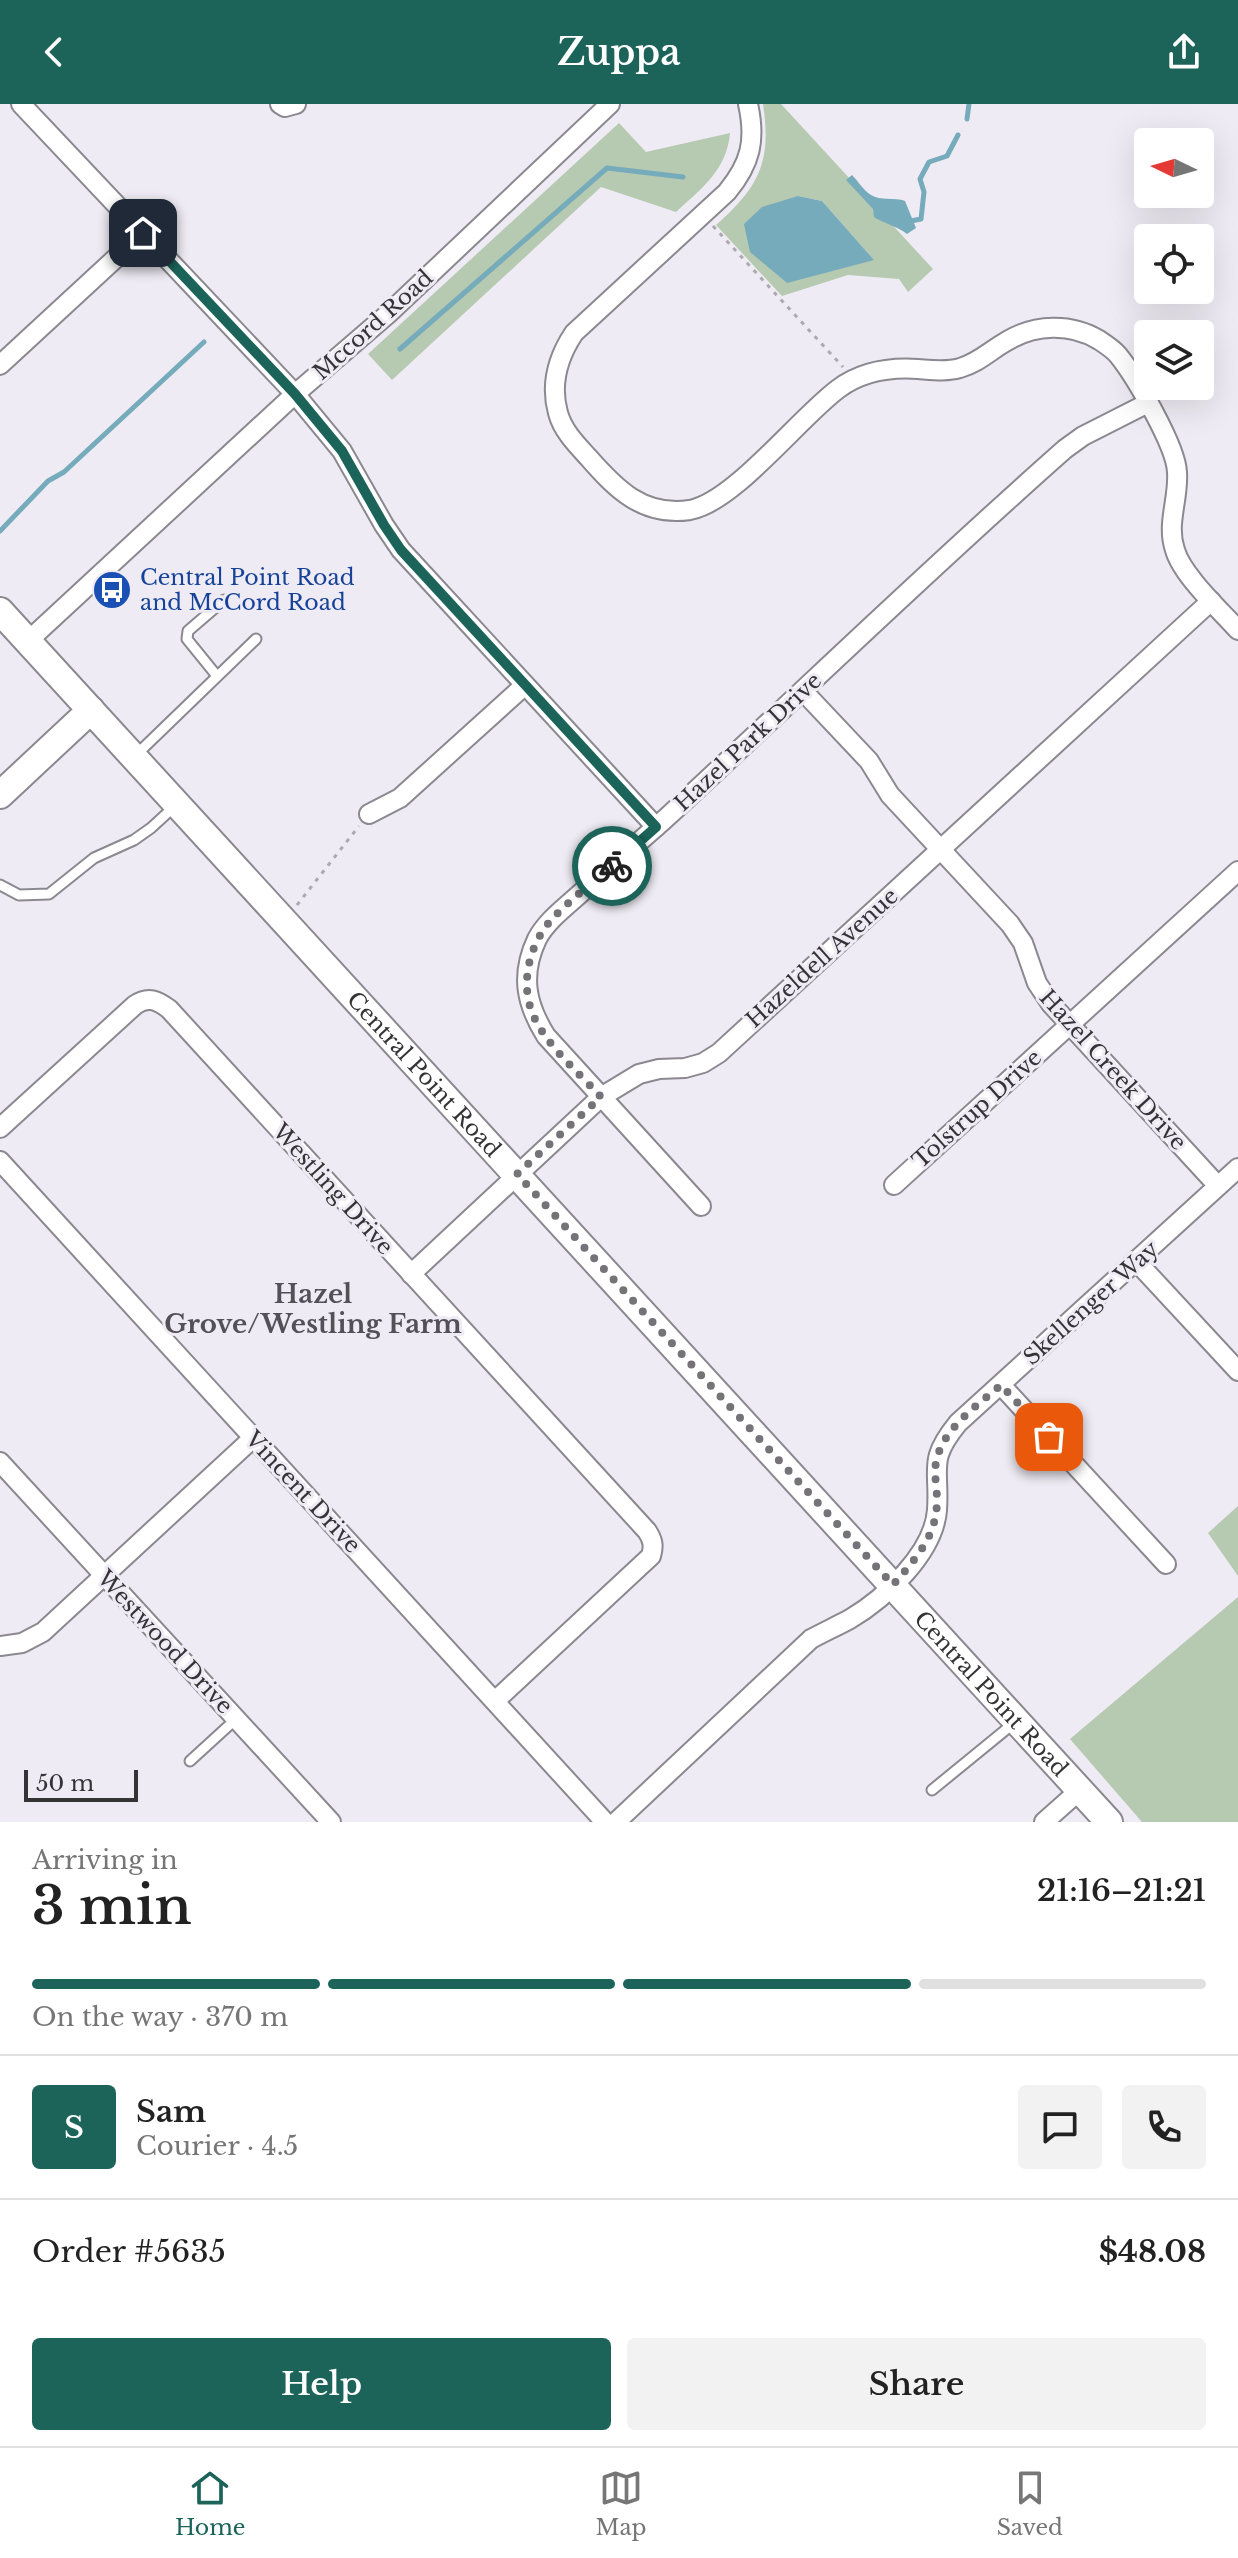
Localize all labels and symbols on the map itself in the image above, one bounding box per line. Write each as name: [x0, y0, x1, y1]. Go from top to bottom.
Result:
north arrow: [1134, 128, 1214, 208]
pin: [109, 199, 177, 267]
street label: Mccord Road: [308, 264, 438, 386]
place label: Central Point Road and McCord Road: [140, 564, 355, 616]
bus stop icon: Central Point Road and McCord Road: [91, 569, 133, 611]
street label: Hazel Park Drive: [669, 667, 827, 817]
courier: [572, 826, 652, 906]
street label: Hazeldell Avenue: [740, 883, 904, 1033]
street label: Hazel Creek Drive: [1034, 984, 1192, 1156]
street label: Central Point Road: [342, 986, 507, 1163]
street label: Tolstrup Drive: [907, 1044, 1047, 1174]
street label: Westling Drive: [266, 1117, 399, 1260]
street label: Skellenger Way: [1018, 1235, 1164, 1371]
district label: Hazel Grove/Westling Farm: [164, 1278, 462, 1340]
pin: [1015, 1403, 1083, 1471]
street label: Vincent Drive: [239, 1425, 366, 1559]
street label: Westwood Drive: [91, 1564, 238, 1719]
street label: Central Point Road: [909, 1605, 1074, 1782]
scale bar: [24, 1766, 138, 1802]

